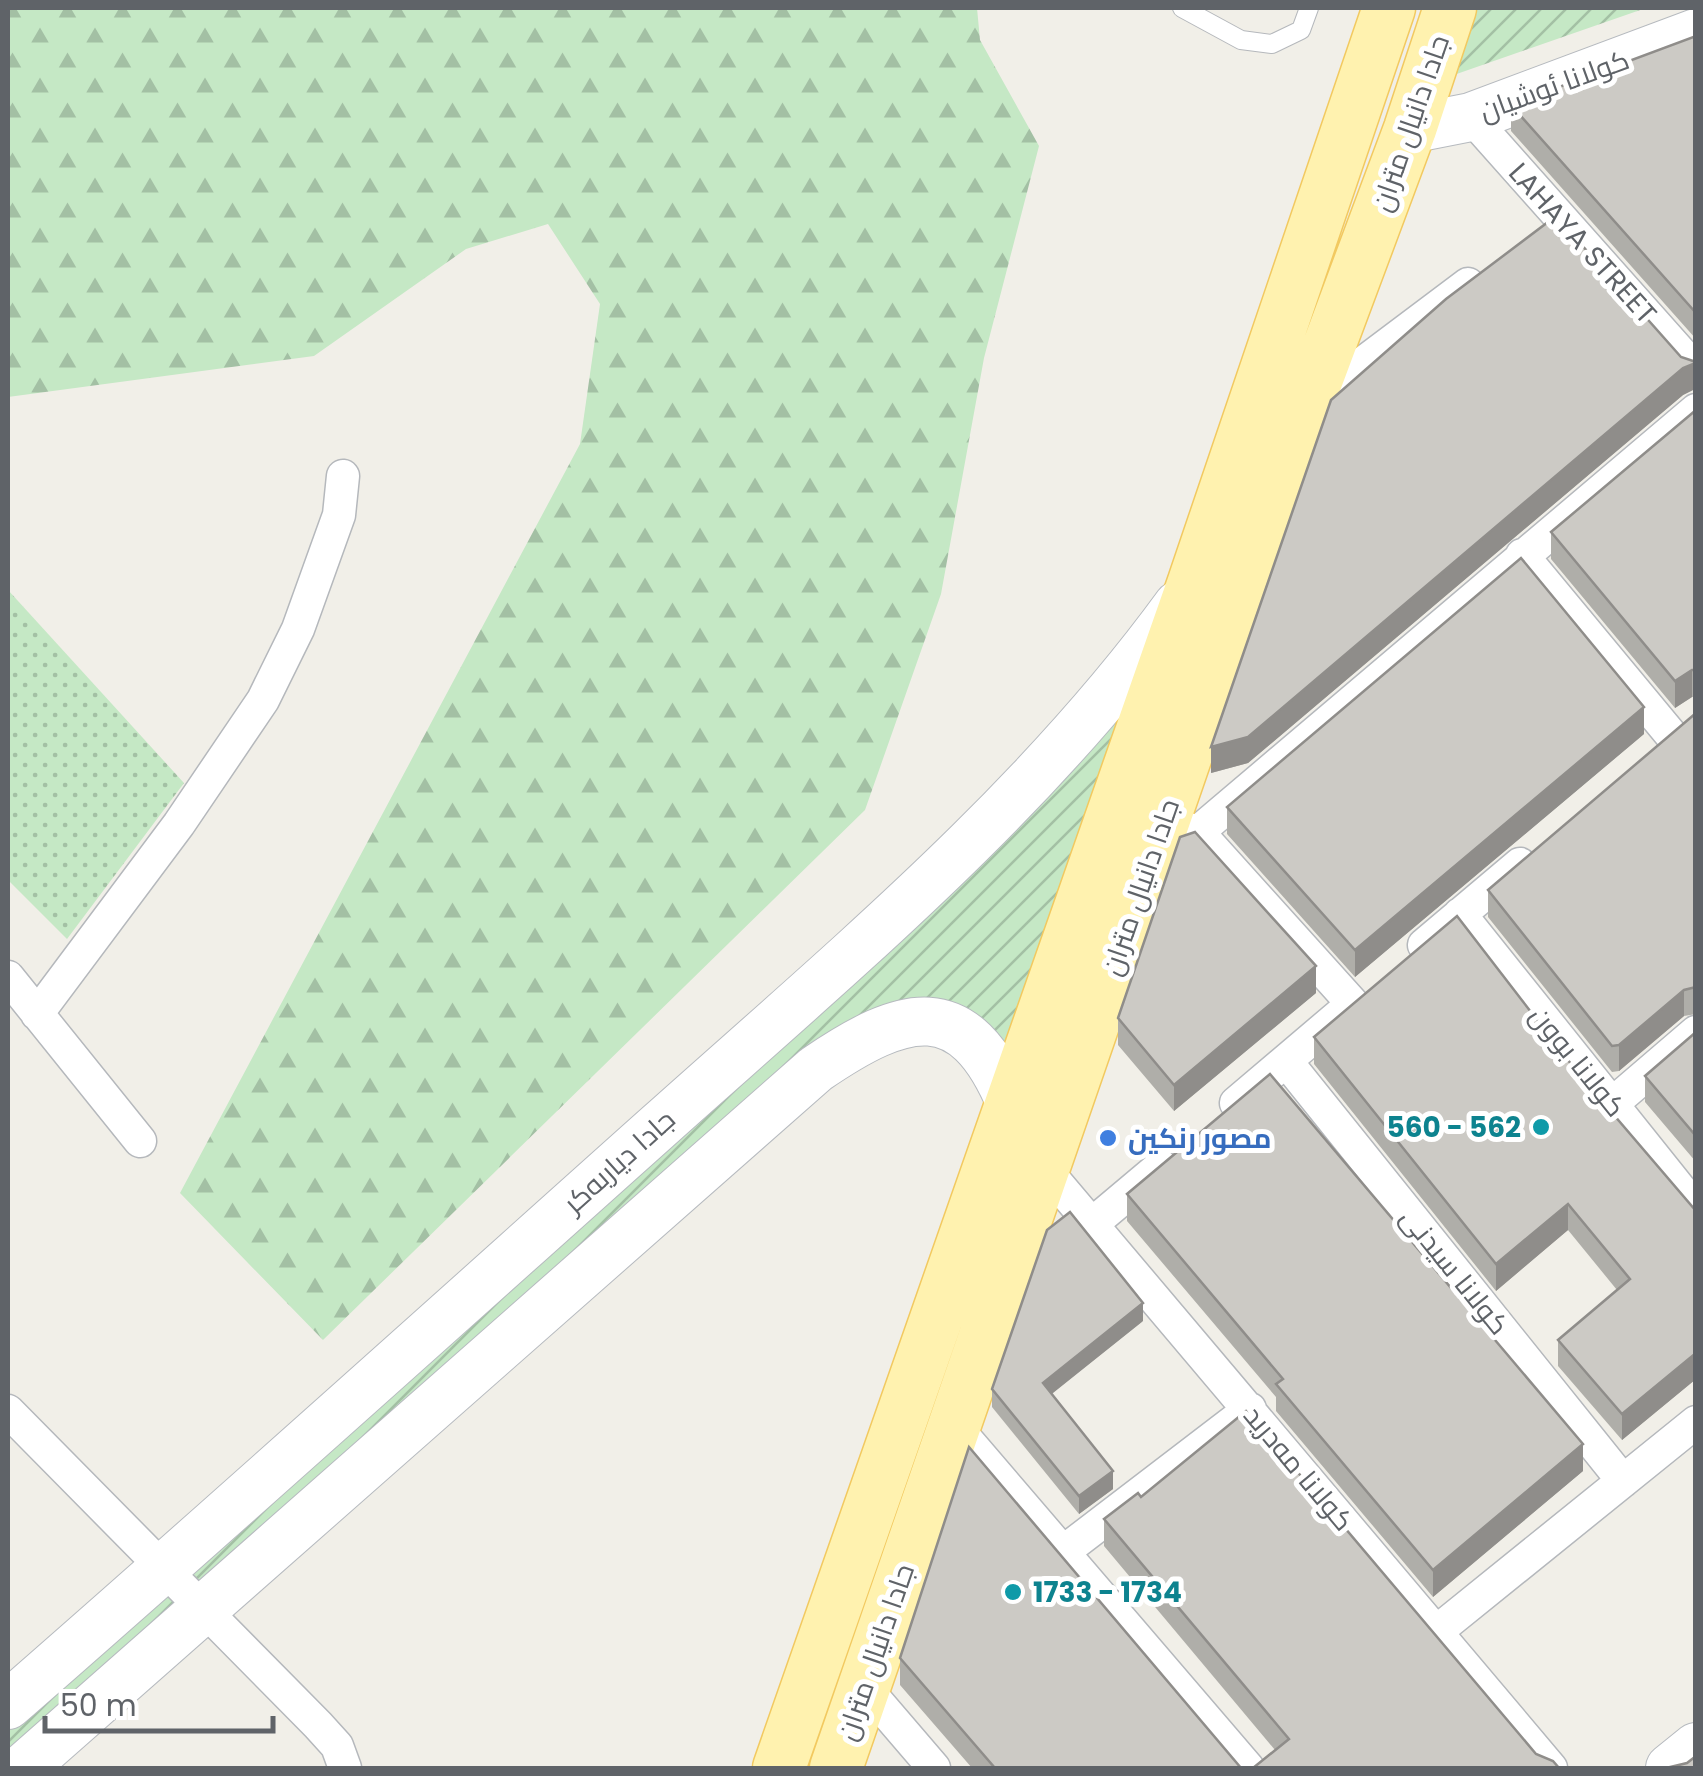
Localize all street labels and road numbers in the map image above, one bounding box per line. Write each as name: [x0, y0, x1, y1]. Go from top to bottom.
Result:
street label: جادا دانيال متران: [1362, 30, 1459, 217]
street label: كولانا ئوشيان: [1474, 40, 1635, 131]
street label: LAHAYA STREET: [1500, 154, 1666, 332]
street label: جادا دانيال متران: [1092, 794, 1189, 981]
street label: كولانا بوون: [1521, 998, 1634, 1125]
street label: جادا دیاربه‌كر: [553, 1101, 684, 1224]
street label: كولانا سيدنى: [1391, 1199, 1518, 1343]
street label: كولانا مه‌درید: [1235, 1397, 1363, 1539]
street label: جادا دانيال متران: [827, 1559, 924, 1746]

